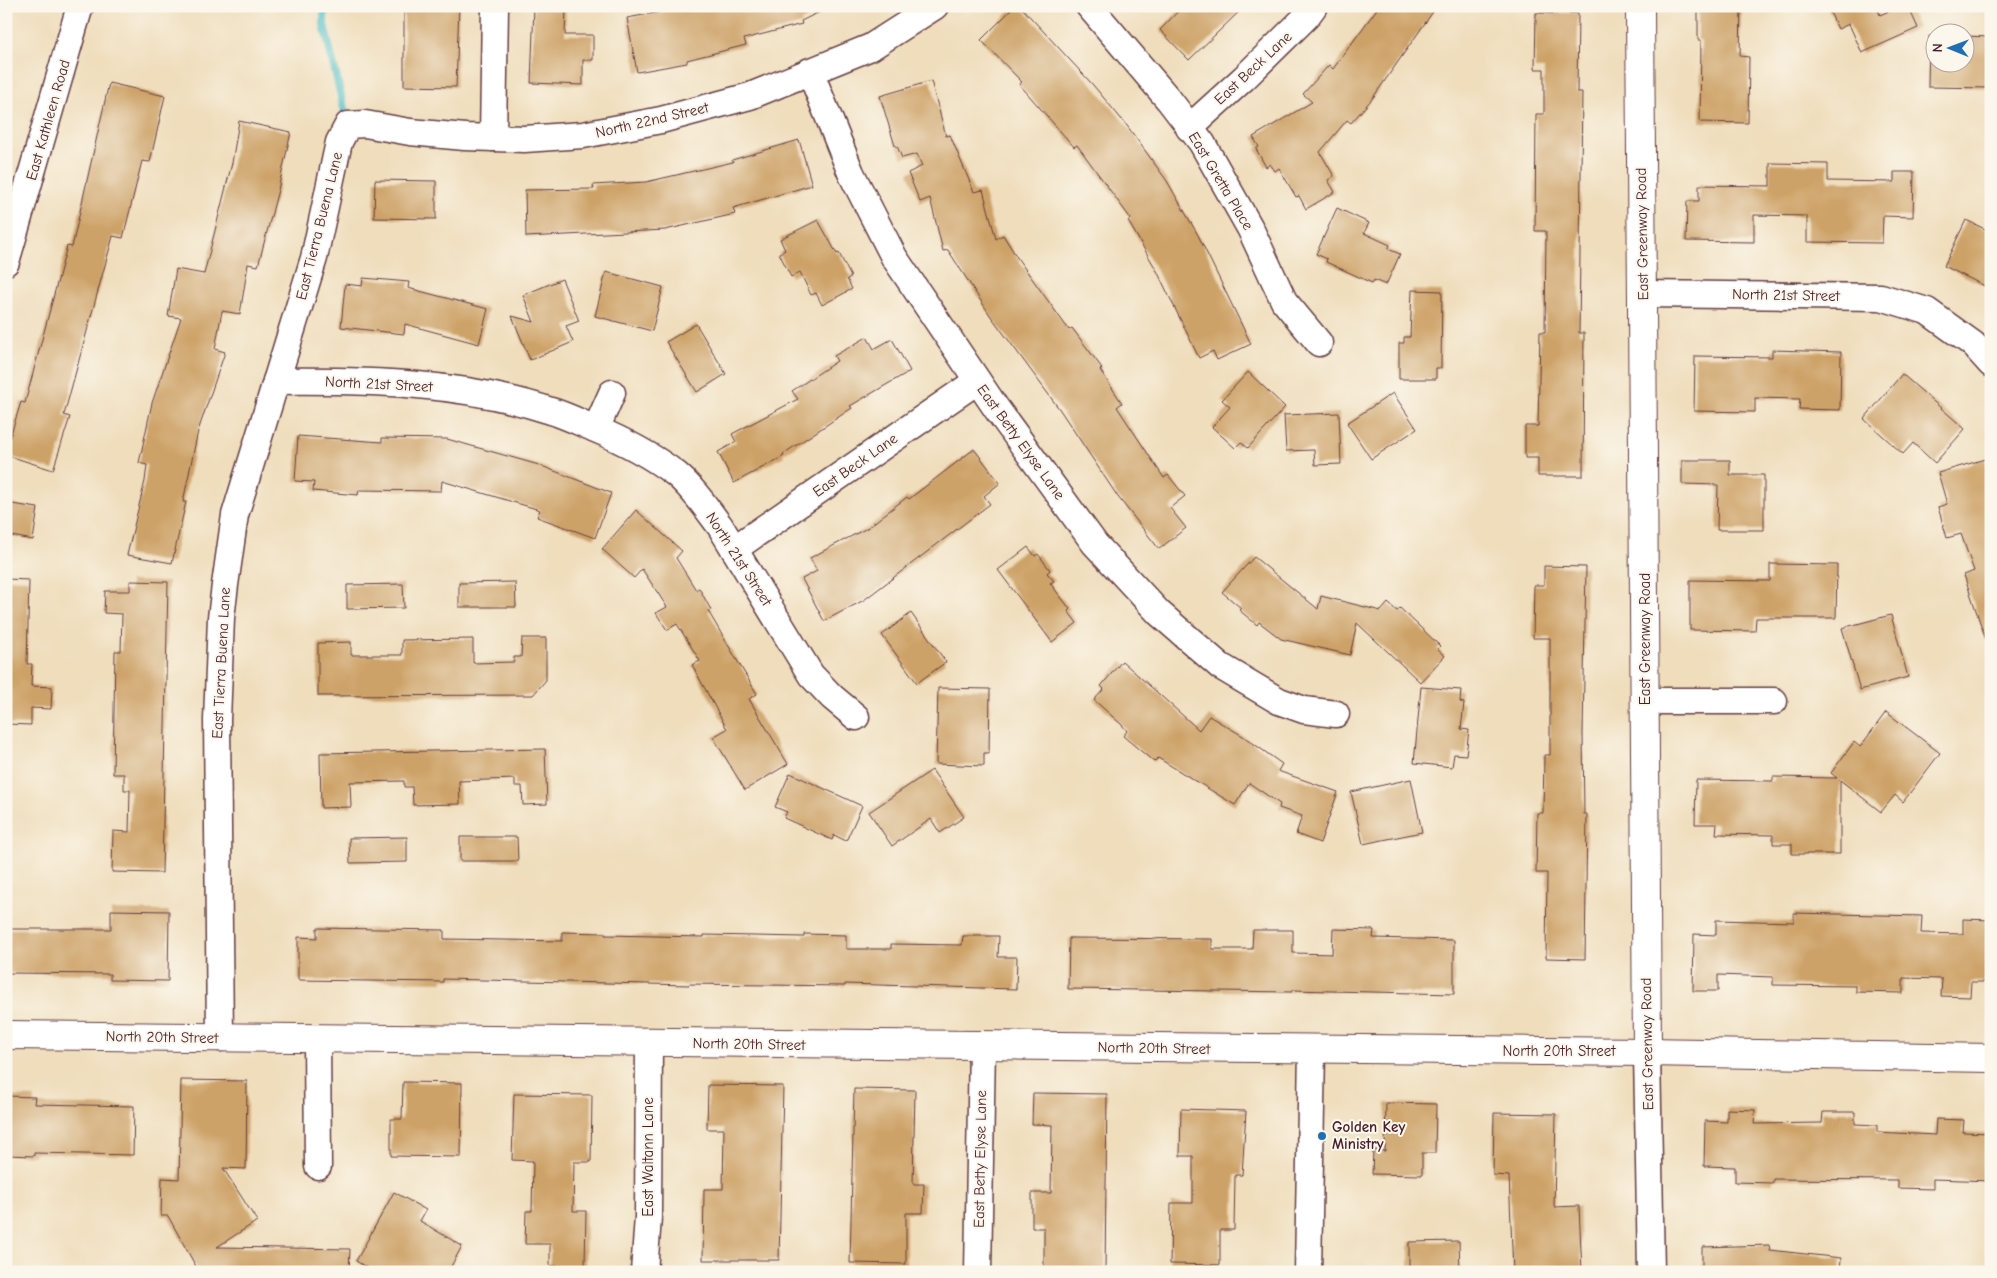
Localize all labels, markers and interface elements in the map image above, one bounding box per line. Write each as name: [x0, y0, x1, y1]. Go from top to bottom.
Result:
north arrow: [1924, 22, 1974, 72]
street label: East Beck Lane: [1211, 27, 1296, 108]
text: N: [1929, 43, 1946, 52]
street label: East Kathleen Road: [22, 58, 74, 182]
street label: North 22nd Street: [594, 98, 711, 142]
street label: East Gretta Place: [1185, 129, 1258, 234]
street label: East Tierra Buena Lane: [292, 150, 346, 302]
street label: East Greenway Road: [1632, 168, 1652, 300]
street label: North 21st Street: [1732, 285, 1841, 305]
street label: North 21st Street: [325, 372, 434, 396]
street label: East Betty Elyse Lane: [973, 381, 1069, 503]
street label: East Beck Lane: [809, 429, 901, 501]
street label: North 21st Street: [702, 509, 776, 610]
street label: East Greenway Road: [1636, 573, 1654, 705]
street label: East Tierra Buena Lane: [208, 586, 234, 739]
street label: East Greenway Road: [1637, 978, 1657, 1110]
street label: North 20th Street: [105, 1027, 219, 1047]
street label: North 20th Street: [692, 1034, 806, 1054]
street label: North 20th Street: [1097, 1038, 1211, 1058]
street label: North 20th Street: [1503, 1042, 1616, 1060]
street label: East Betty Elyse Lane: [970, 1089, 990, 1228]
street label: East Waltann Lane: [639, 1097, 657, 1217]
place label: Golden Key Ministry: [1332, 1118, 1405, 1153]
marker: Golden Key Ministry: [1316, 1130, 1328, 1142]

